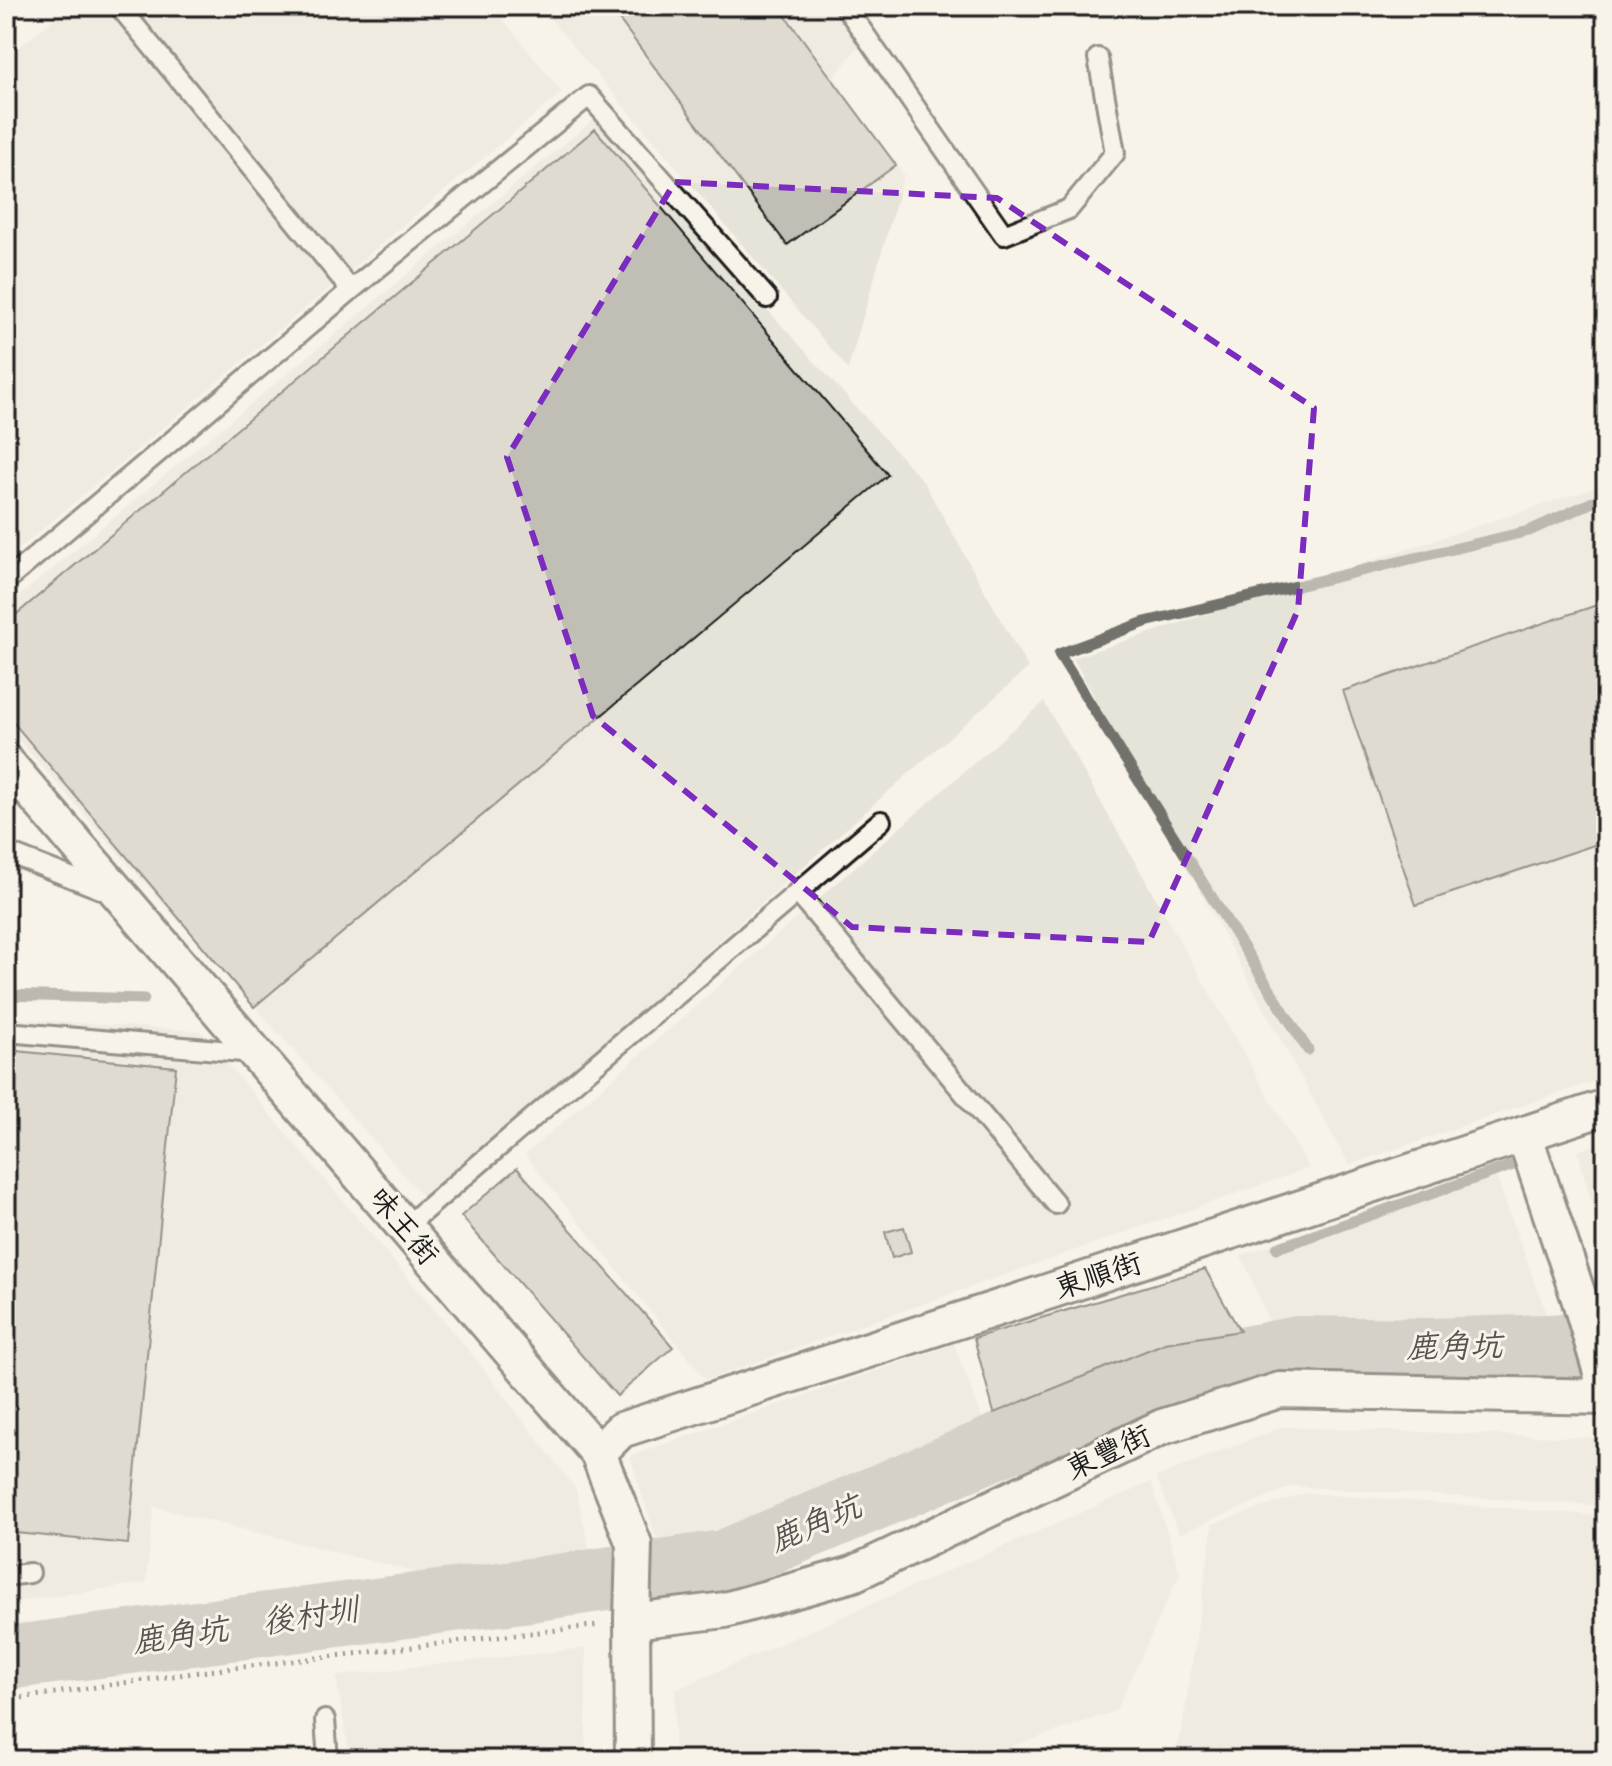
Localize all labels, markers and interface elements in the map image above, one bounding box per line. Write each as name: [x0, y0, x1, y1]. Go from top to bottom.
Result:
street label: 味王街: [361, 1178, 449, 1273]
street label: 東順街: [1049, 1241, 1147, 1307]
water label: 鹿角坑: [1406, 1323, 1505, 1368]
street label: 東豐街: [1058, 1414, 1157, 1488]
water label: 鹿角坑: [762, 1483, 870, 1561]
water label: 後村圳: [259, 1586, 363, 1642]
water label: 鹿角坑: [129, 1606, 233, 1662]

